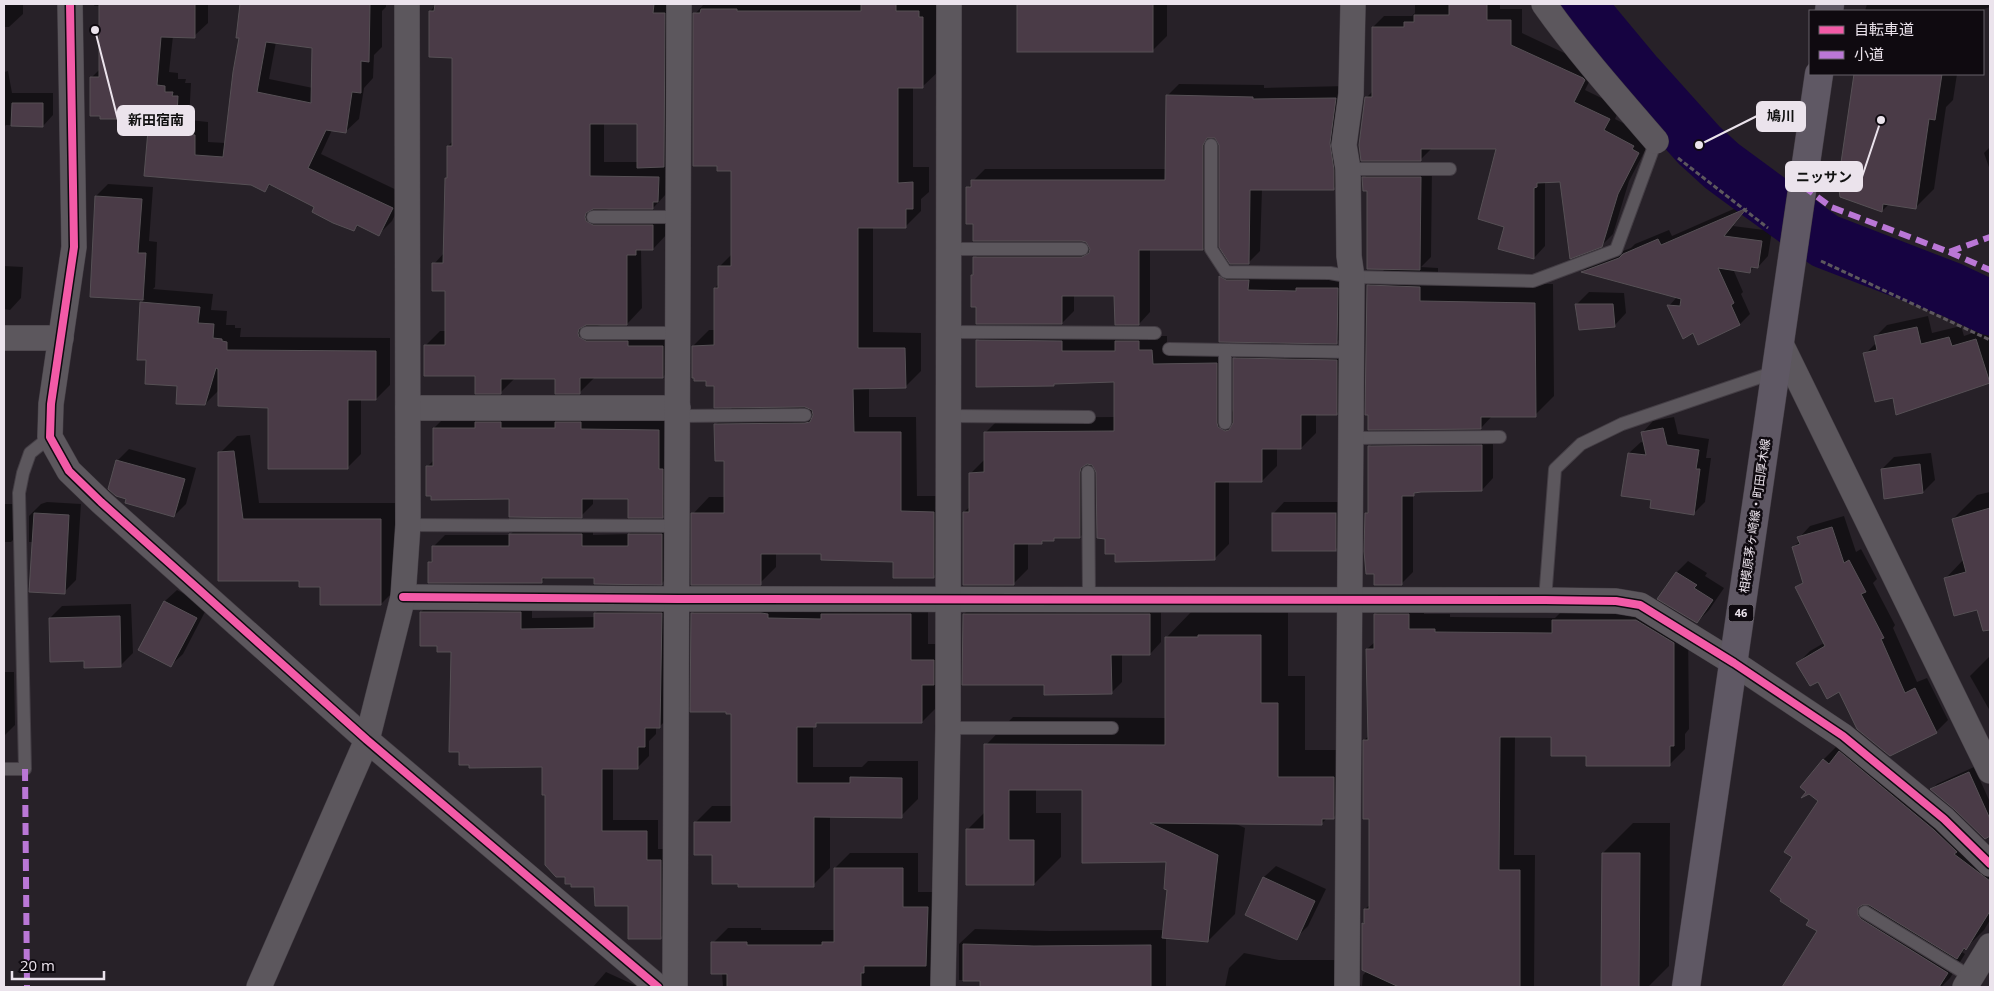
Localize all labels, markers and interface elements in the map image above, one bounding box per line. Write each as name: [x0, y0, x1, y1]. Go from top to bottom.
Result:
legend: [1809, 10, 1984, 75]
text: 自転車道: [1854, 19, 1914, 39]
text: 小道: [1854, 44, 1884, 64]
callout: 鳩川: [1757, 102, 1805, 131]
callout: 新田宿南: [118, 106, 194, 135]
text: 鳩川: [1767, 106, 1795, 125]
text: 新田宿南: [128, 110, 184, 129]
callout: ニッサン: [1786, 162, 1862, 191]
text: ニッサン: [1796, 167, 1852, 186]
street label: 相模原茅ヶ崎線・町田厚木線: [1735, 437, 1774, 594]
road number: 46: [1728, 604, 1754, 622]
scale bar: [12, 948, 105, 980]
text: 20 m: [20, 955, 55, 975]

